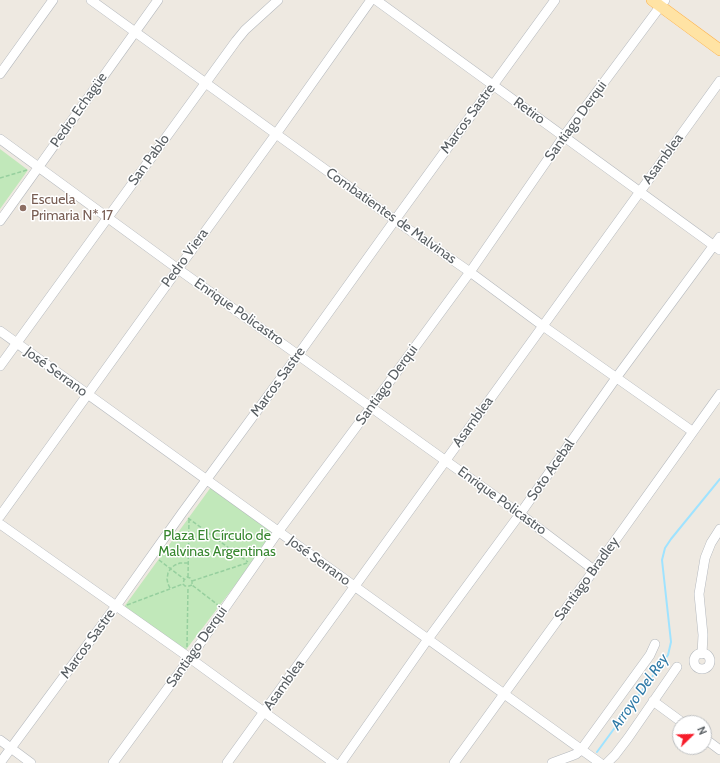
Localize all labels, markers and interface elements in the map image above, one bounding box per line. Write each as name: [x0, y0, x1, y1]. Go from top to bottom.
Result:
street label: Pedro Echagüe: [47, 69, 111, 151]
street label: Santiago Derqui: [541, 78, 611, 164]
street label: Marcos Sastre: [437, 81, 499, 157]
street label: Retiro: [510, 94, 548, 128]
street label: Asamblea: [639, 130, 687, 188]
street label: San Pablo: [125, 131, 173, 189]
street label: Combatientes de Malvinas: [322, 164, 460, 268]
place label: Escuela Primaria N* 17: [31, 192, 113, 224]
marker: Escuela Primaria N* 17: [18, 203, 28, 213]
street label: Pedro Viera: [158, 225, 212, 291]
street label: Enrique Policastro: [191, 275, 287, 349]
street label: Santiago Derqui: [352, 342, 422, 428]
street label: José Serrano: [21, 344, 91, 400]
street label: Marcos Sastre: [247, 344, 309, 420]
street label: Asamblea: [449, 393, 497, 451]
street label: Soto Acebal: [524, 436, 578, 504]
street label: Enrique Policastro: [454, 463, 550, 539]
park label: Plaza El Círculo de Malvinas Argentinas: [158, 528, 276, 560]
street label: José Serrano: [284, 533, 354, 589]
street label: Santiago Bradley: [551, 534, 623, 624]
street label: Santiago Derqui: [163, 603, 231, 691]
street label: Marcos Sastre: [57, 606, 119, 682]
water label: Arroyo Del Rey: [607, 651, 673, 733]
street label: Asamblea: [260, 656, 308, 714]
north arrow: [672, 715, 712, 755]
text: N: [694, 724, 710, 737]

